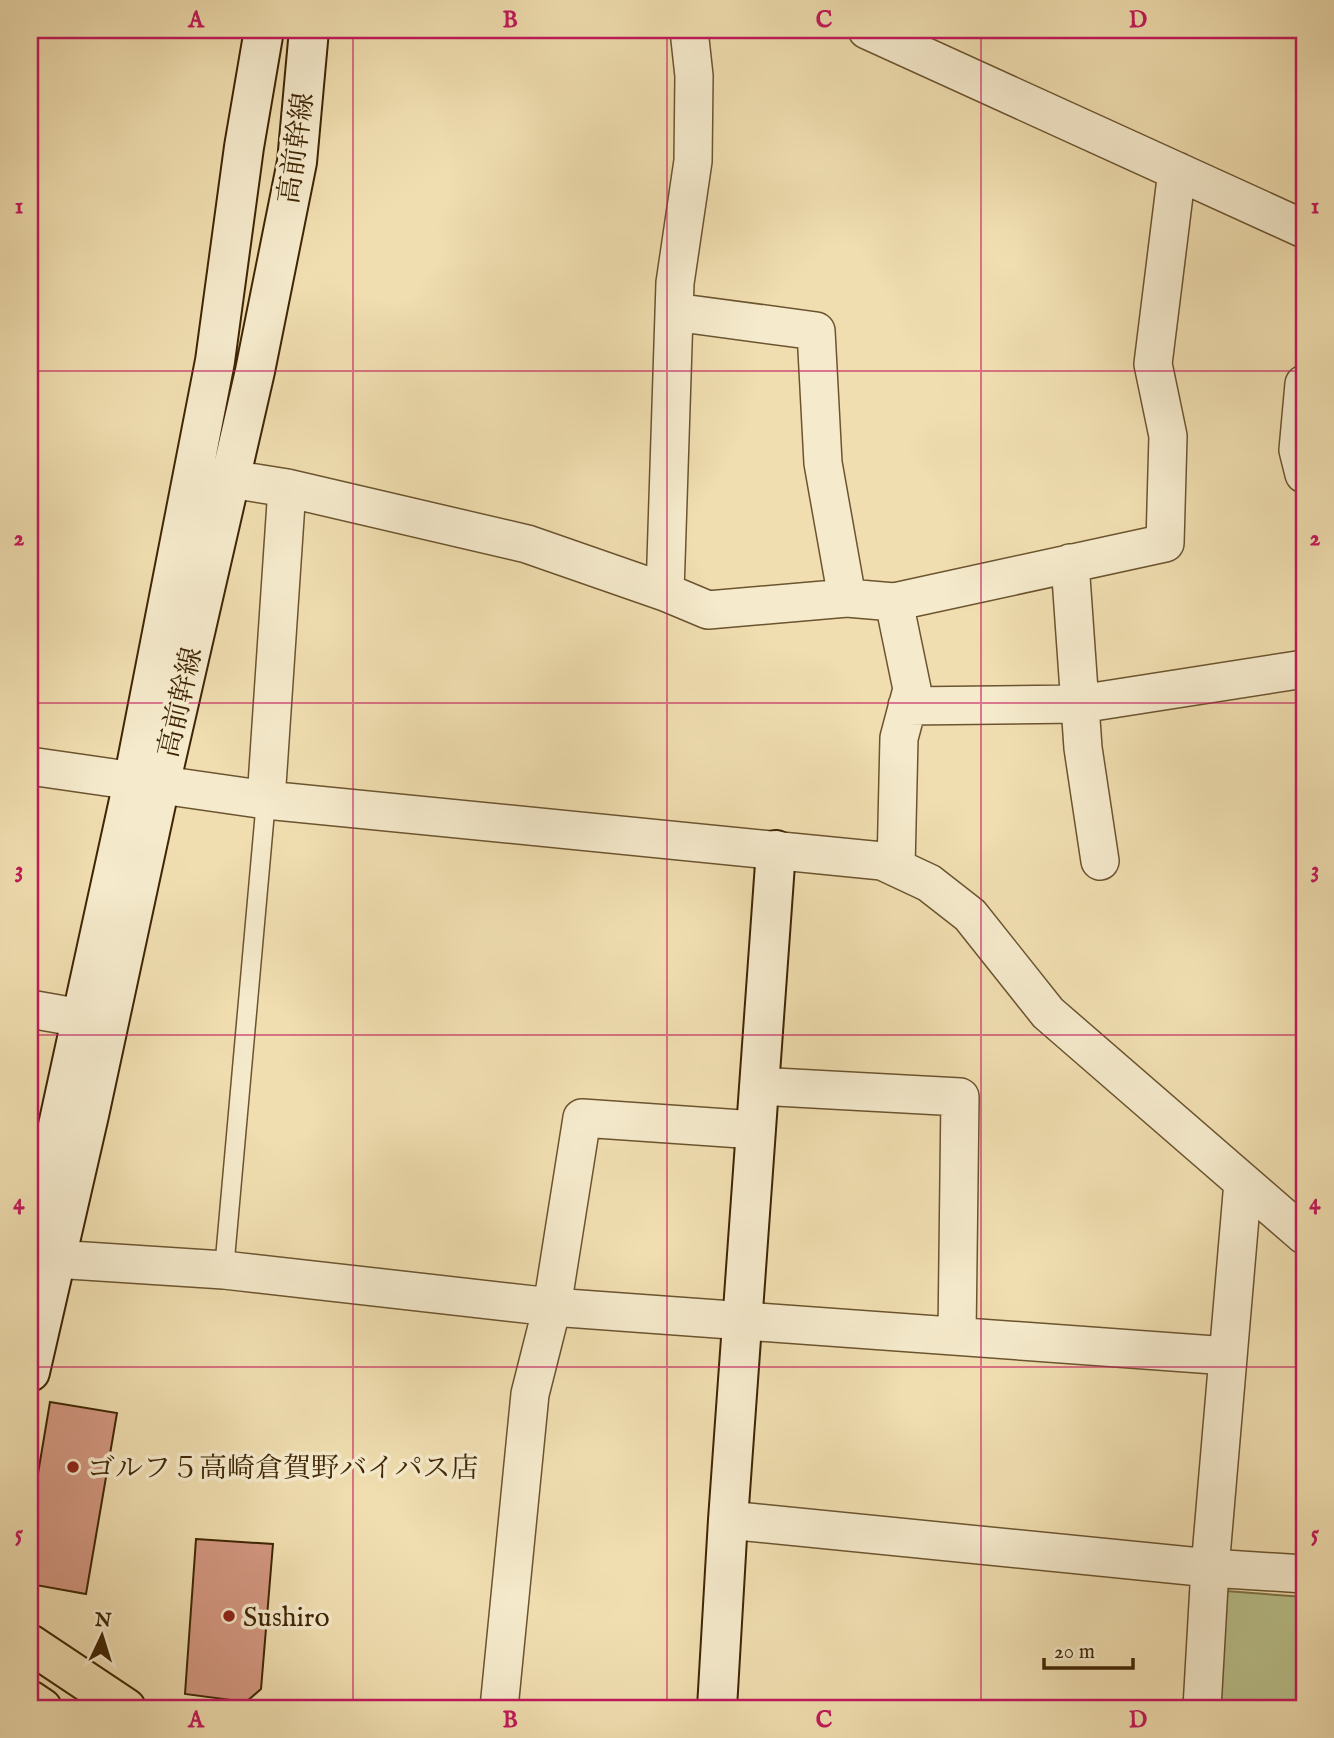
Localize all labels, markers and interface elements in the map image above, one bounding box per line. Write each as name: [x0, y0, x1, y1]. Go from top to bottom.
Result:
text: A: [187, 6, 205, 35]
text: B: [502, 6, 518, 35]
text: C: [816, 6, 833, 35]
text: D: [1129, 6, 1147, 35]
street label: 高前幹線: [272, 90, 323, 206]
text: 1: [15, 192, 23, 221]
text: 1: [1311, 192, 1319, 221]
text: 2: [14, 524, 25, 553]
text: 2: [1310, 524, 1321, 553]
street label: 高前幹線: [152, 644, 211, 761]
text: 3: [15, 856, 23, 885]
text: 3: [1311, 856, 1319, 885]
text: 4: [13, 1188, 25, 1217]
text: 4: [1309, 1188, 1321, 1217]
place label: ゴルフ５高崎倉賀野バイパス店: [87, 1452, 478, 1487]
marker: ゴルフ５高崎倉賀野バイパス店: [65, 1459, 81, 1475]
text: 5: [15, 1520, 24, 1549]
text: 5: [1311, 1520, 1320, 1549]
place label: Sushiro: [243, 1601, 330, 1636]
north arrow: [66, 1602, 136, 1672]
text: N: [93, 1608, 113, 1634]
marker: Sushiro: [221, 1608, 237, 1624]
scale bar: [1044, 1626, 1133, 1670]
text: 20 m: [1054, 1639, 1095, 1666]
text: A: [187, 1706, 205, 1735]
text: B: [502, 1706, 518, 1735]
text: C: [816, 1706, 833, 1735]
text: D: [1129, 1706, 1147, 1735]

